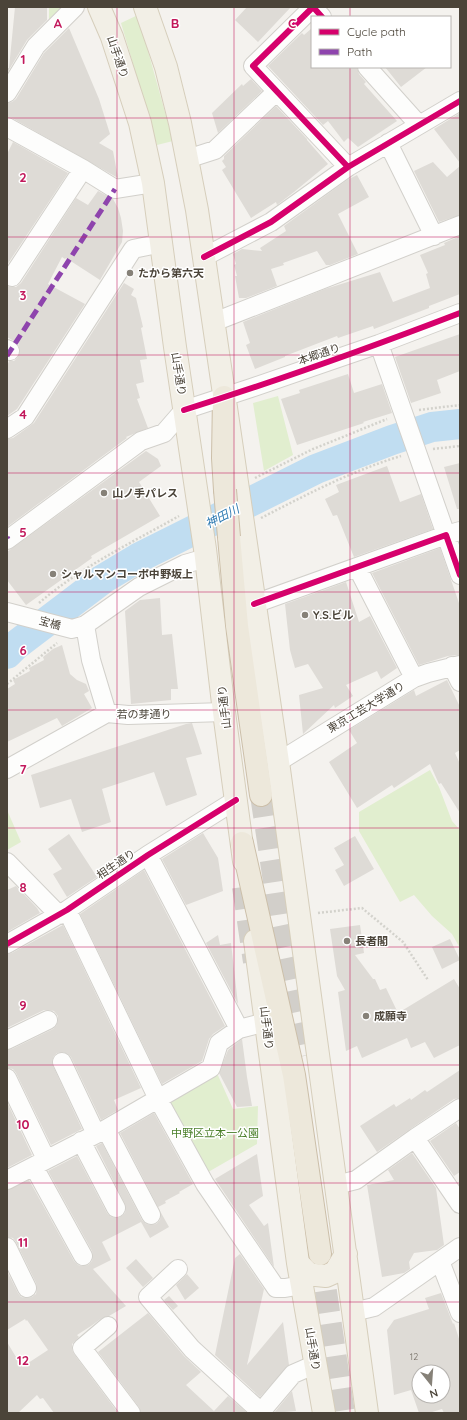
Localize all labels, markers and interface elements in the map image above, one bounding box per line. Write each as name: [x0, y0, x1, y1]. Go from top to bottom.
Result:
text: A: [54, 15, 63, 31]
text: B: [171, 15, 179, 31]
text: C: [288, 15, 296, 31]
legend: [311, 16, 451, 68]
text: Cycle path: [347, 24, 406, 39]
street label: 山手通り: [104, 34, 132, 80]
text: Path: [347, 44, 372, 59]
text: 1: [20, 51, 26, 67]
text: 2: [19, 169, 27, 185]
place label: たから第六天: [138, 266, 204, 280]
marker: たから第六天: [125, 268, 135, 278]
text: 3: [20, 287, 27, 303]
street label: 本郷通り: [296, 340, 342, 368]
street label: 山手通り: [169, 351, 189, 397]
text: 4: [19, 406, 27, 422]
place label: 山ノ手パレス: [112, 486, 178, 500]
marker: 山ノ手パレス: [99, 488, 109, 498]
water label: 神田川: [203, 500, 243, 531]
text: 5: [19, 524, 27, 540]
place label: シャルマンコーポ中野坂上: [61, 567, 193, 581]
marker: シャルマンコーポ中野坂上: [48, 569, 58, 579]
place label: Y.S.ビル: [313, 608, 354, 622]
marker: Y.S.ビル: [300, 610, 310, 620]
street label: 宝橋: [37, 613, 63, 633]
text: 6: [19, 642, 27, 658]
street label: 東京工芸大学通り: [325, 678, 407, 736]
street label: 山手通り: [214, 684, 234, 730]
street label: 若の芽通り: [117, 707, 172, 721]
text: 7: [19, 761, 27, 777]
street label: 相生通り: [94, 846, 138, 882]
text: 8: [19, 879, 27, 895]
place label: 長者閣: [355, 934, 388, 948]
marker: 長者閣: [342, 936, 352, 946]
text: 9: [19, 997, 27, 1013]
street label: 山手通り: [257, 1005, 277, 1051]
place label: 成願寺: [374, 1009, 407, 1023]
marker: 成願寺: [361, 1011, 371, 1021]
text: 10: [16, 1116, 30, 1132]
park label: 中野区立本一公園: [171, 1126, 259, 1140]
text: 11: [18, 1234, 28, 1250]
street label: 山手通り: [303, 1326, 323, 1372]
house number: 12: [410, 1351, 418, 1362]
text: 12: [17, 1352, 29, 1368]
north arrow: [411, 1364, 451, 1404]
text: N: [428, 1386, 440, 1401]

